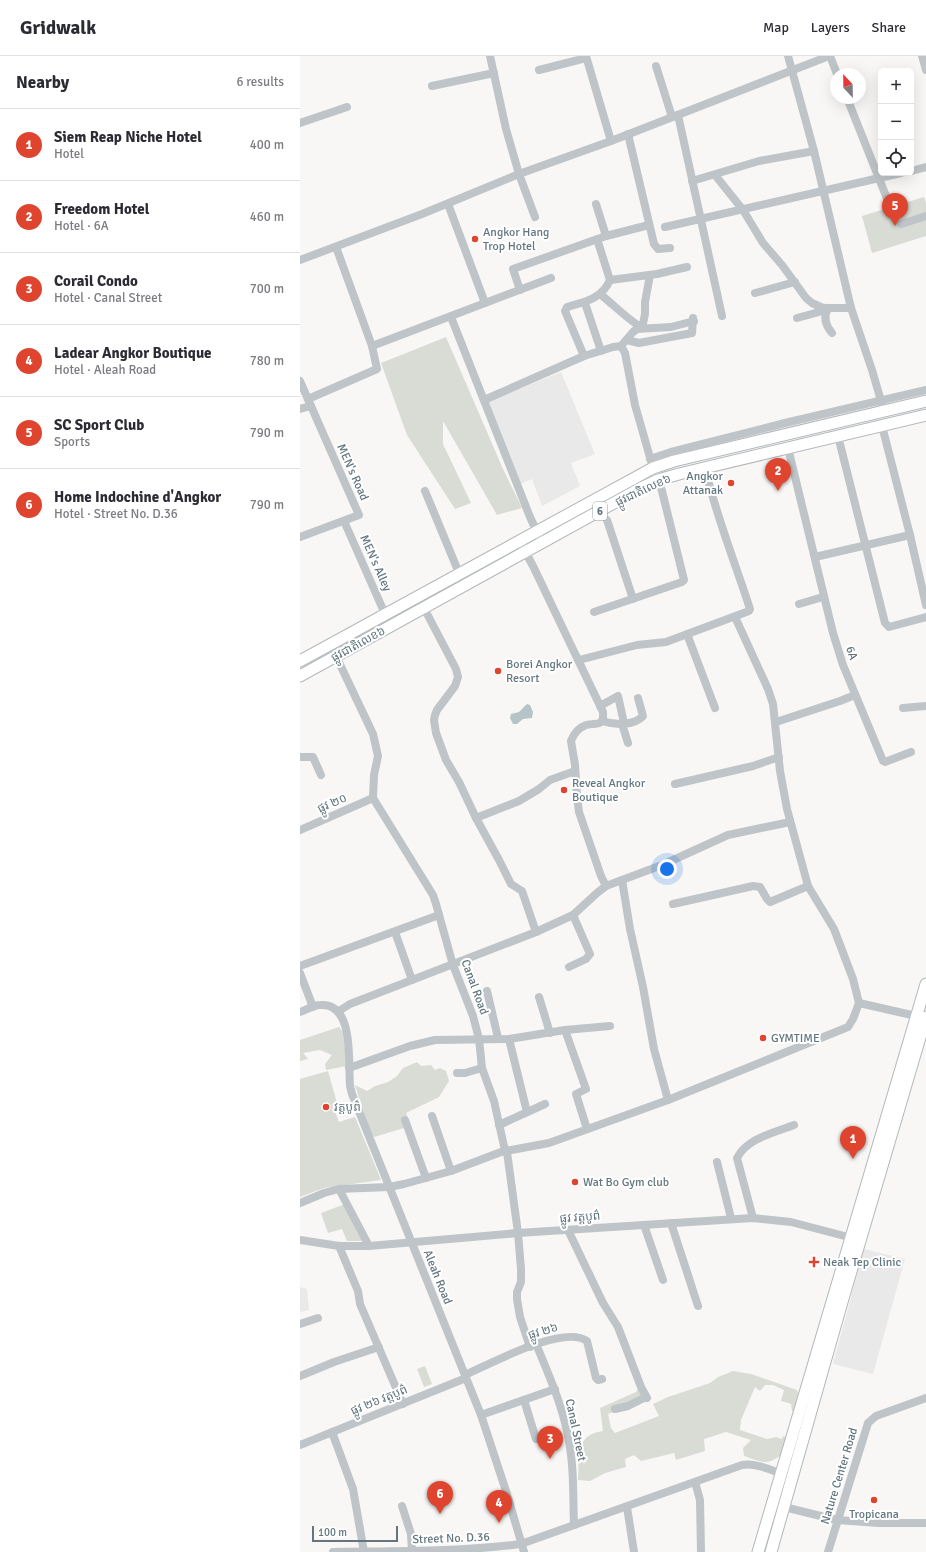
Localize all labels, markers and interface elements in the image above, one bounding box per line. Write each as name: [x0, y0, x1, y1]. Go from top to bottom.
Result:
text: Gridwalk: [20, 16, 96, 40]
text: Map: [763, 19, 789, 36]
text: Layers: [811, 19, 850, 36]
text: Share: [872, 19, 906, 36]
north arrow: [830, 68, 866, 104]
map controls: [878, 68, 914, 176]
button: +: [878, 68, 914, 104]
text: Nearby: [16, 72, 69, 93]
text: 6 results: [236, 74, 284, 90]
button: −: [878, 104, 914, 140]
text: Siem Reap Niche Hotel: [54, 128, 202, 146]
text: 1: [25, 137, 33, 153]
text: 400 m: [250, 137, 284, 153]
button: locate: [878, 140, 914, 176]
text: Hotel: [54, 146, 84, 162]
pin: 5: [882, 193, 908, 226]
text: Freedom Hotel: [54, 200, 149, 218]
text: 2: [25, 209, 33, 225]
text: 460 m: [250, 209, 284, 225]
text: Hotel · 6A: [54, 218, 109, 234]
place label: Angkor Hang Trop Hotel: [483, 225, 549, 254]
marker: Angkor Hang Trop Hotel: [470, 234, 480, 244]
text: Corail Condo: [54, 272, 138, 290]
text: 3: [25, 281, 33, 297]
text: 700 m: [250, 281, 284, 297]
text: Hotel · Canal Street: [54, 290, 162, 306]
text: Ladear Angkor Boutique: [54, 344, 212, 362]
text: 4: [25, 353, 33, 369]
text: 780 m: [250, 353, 284, 369]
text: Hotel · Aleah Road: [54, 362, 156, 378]
text: SC Sport Club: [54, 416, 144, 434]
text: 5: [25, 425, 33, 441]
text: 790 m: [250, 425, 284, 441]
text: Sports: [54, 434, 90, 450]
street label: MEN's Road: [333, 441, 372, 503]
pin: 2: [765, 458, 791, 491]
place label: Angkor Attanak: [683, 469, 724, 498]
street label: ផ្លូវជាតិលេខ៦: [613, 471, 675, 512]
marker: Angkor Attanak: [726, 478, 736, 488]
text: Home Indochine d'Angkor: [54, 488, 221, 506]
text: 6: [25, 497, 33, 513]
text: 790 m: [250, 497, 284, 513]
road number: 6: [593, 502, 607, 520]
text: Hotel · Street No. D.36: [54, 506, 178, 522]
street label: MEN's Alley: [356, 533, 395, 594]
street label: ផ្លូវជាតិលេខ៦: [328, 623, 389, 668]
street label: 6A: [842, 644, 861, 663]
place label: Borei Angkor Resort: [506, 657, 573, 686]
marker: Borei Angkor Resort: [493, 666, 503, 676]
place label: Reveal Angkor Boutique: [572, 776, 646, 805]
marker: Reveal Angkor Boutique: [559, 785, 569, 795]
street label: ផ្លូវ ២០: [315, 790, 350, 819]
your location: [657, 859, 677, 879]
street label: Canal Road: [458, 957, 491, 1017]
place label: GYMTIME: [771, 1031, 820, 1046]
marker: GYMTIME: [758, 1033, 768, 1043]
place label: វត្តបូព៌: [334, 1099, 361, 1115]
marker: វត្តបូព៌: [321, 1102, 331, 1112]
pin: 1: [840, 1126, 866, 1159]
place label: Wat Bo Gym club: [583, 1175, 669, 1190]
marker: Wat Bo Gym club: [570, 1177, 580, 1187]
street label: ផ្លូវ វត្តបូព៌: [559, 1208, 601, 1229]
street label: Aleah Road: [420, 1248, 455, 1307]
place label: Neak Tep Clinic: [823, 1255, 902, 1270]
marker: Neak Tep Clinic: [808, 1256, 820, 1268]
street label: ផ្លូវ ២៦: [526, 1320, 561, 1346]
street label: ផ្លូវ ២៦ វត្តបូព៌: [348, 1382, 411, 1421]
street label: Canal Street: [562, 1398, 589, 1463]
pin: 3: [537, 1426, 563, 1459]
street label: Nature Center Road: [818, 1426, 861, 1526]
pin: 6: [427, 1481, 453, 1514]
pin: 4: [486, 1490, 512, 1523]
marker: Tropicana: [869, 1495, 879, 1505]
place label: Tropicana: [849, 1507, 899, 1522]
scale bar: [312, 1524, 398, 1543]
text: 100 m: [318, 1526, 347, 1539]
street label: Street No. D.36: [412, 1530, 490, 1547]

